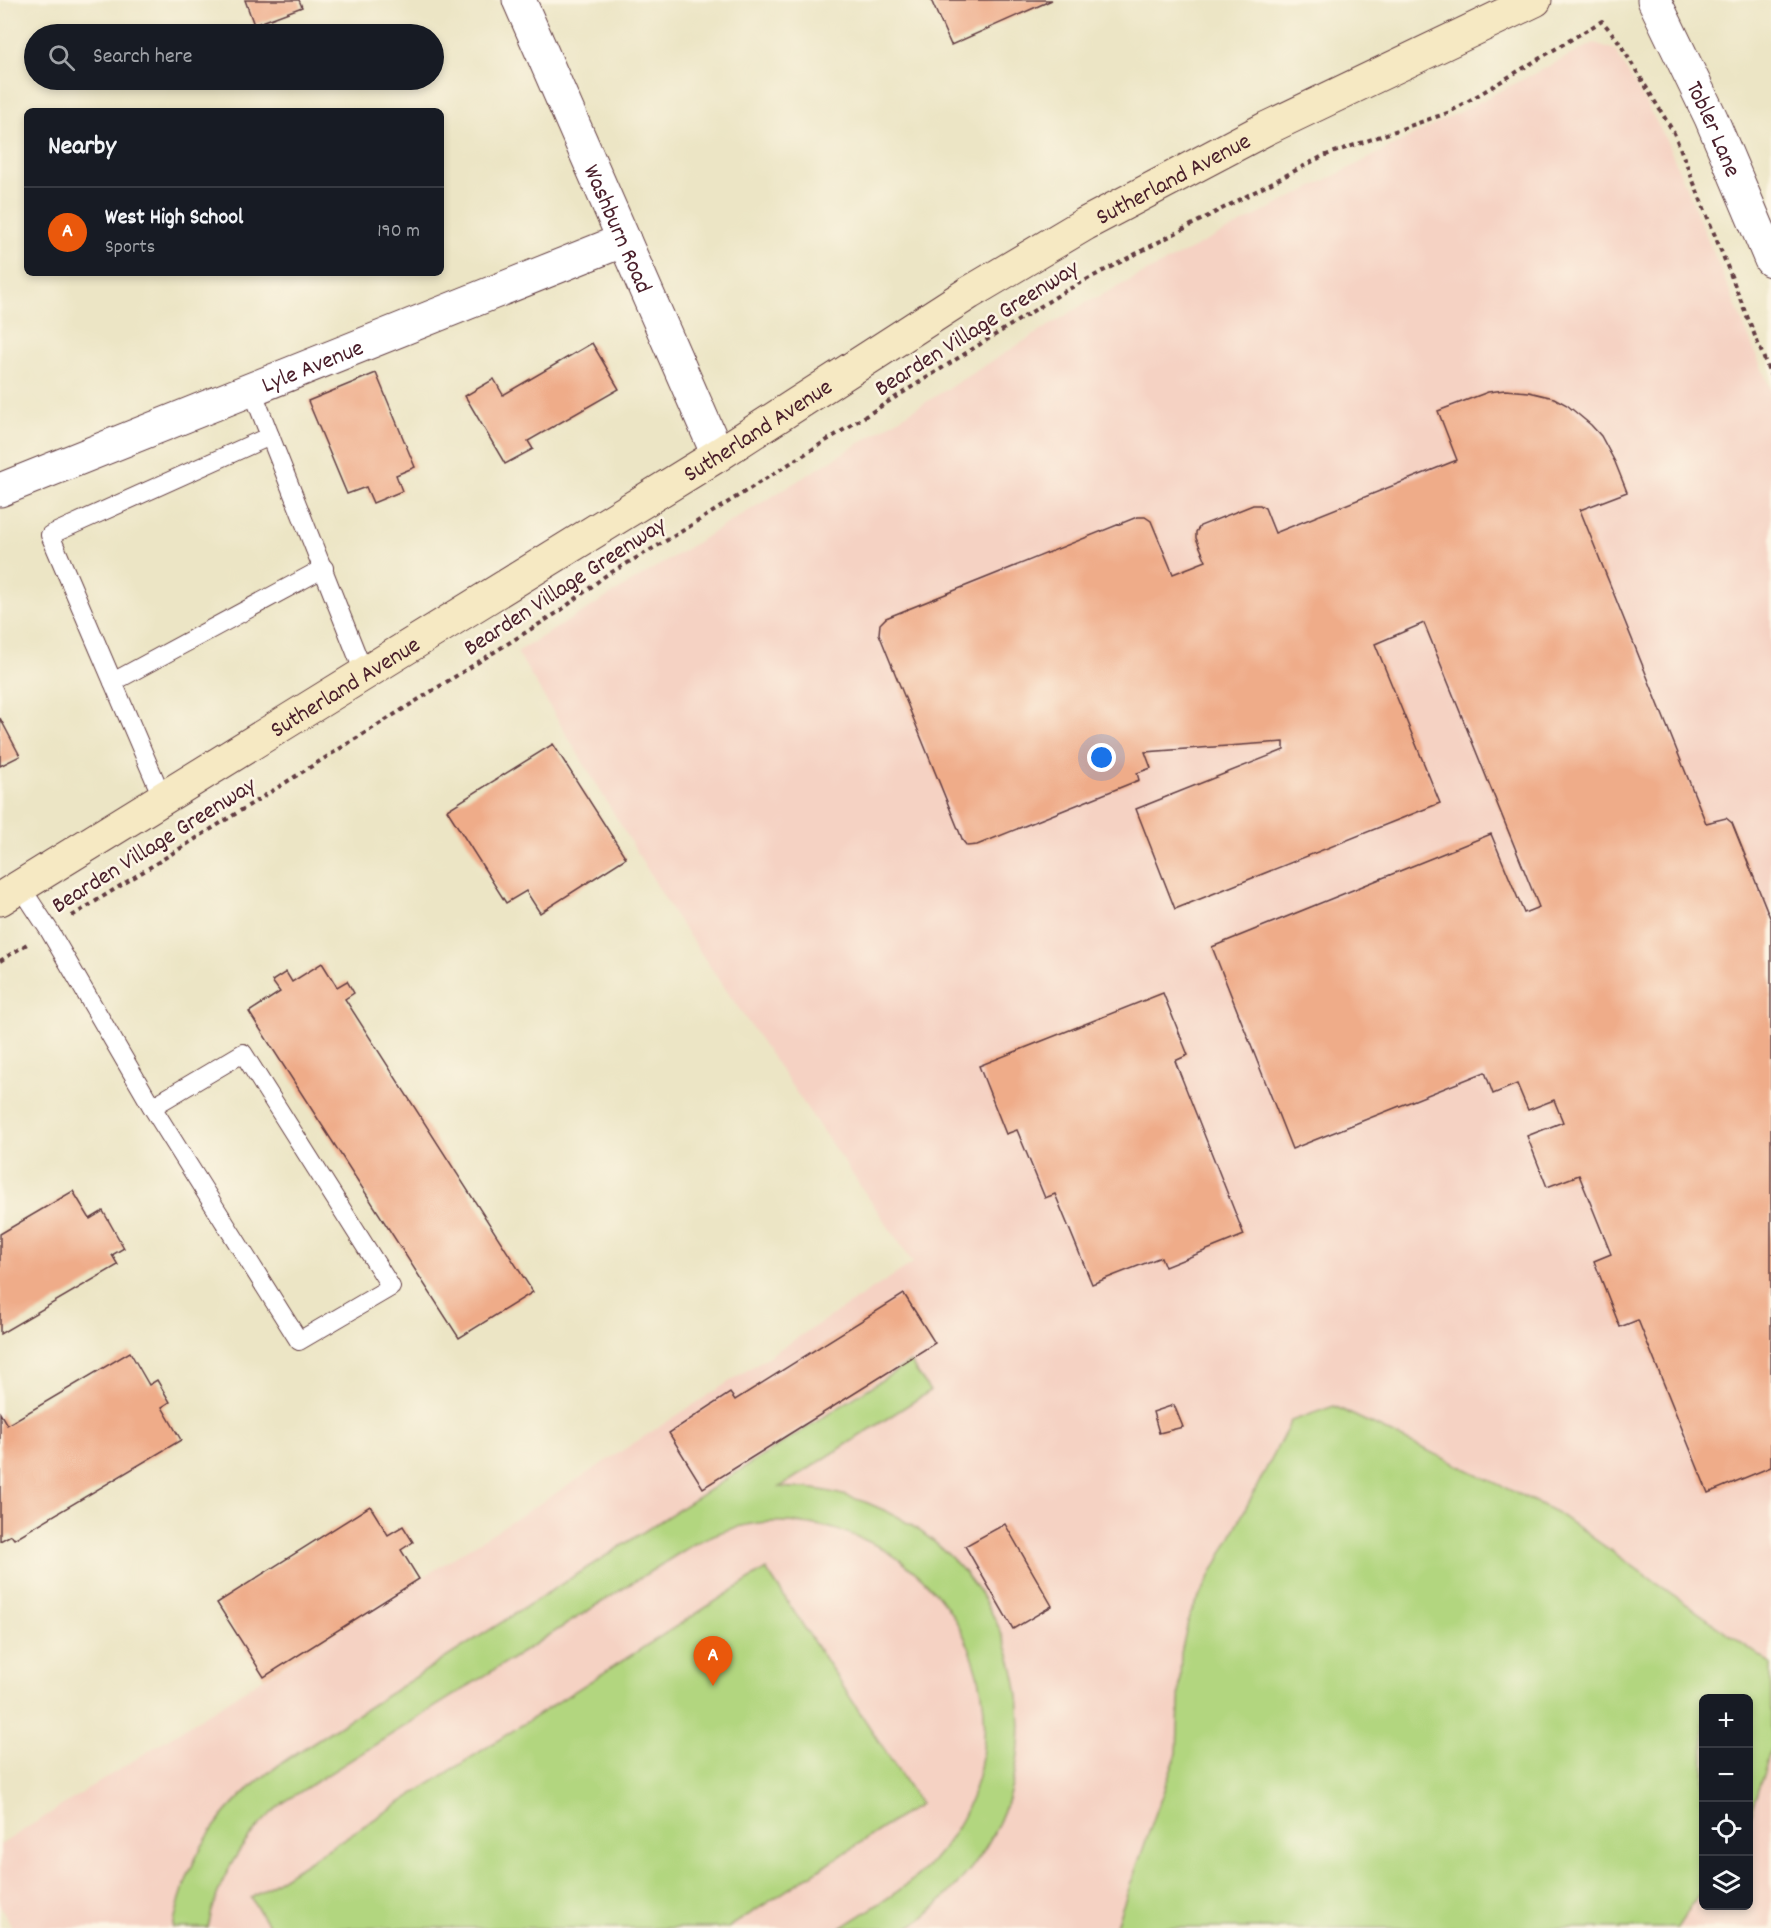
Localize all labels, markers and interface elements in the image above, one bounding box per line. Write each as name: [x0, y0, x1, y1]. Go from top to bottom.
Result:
search box: [24, 24, 444, 90]
icon: search: [45, 41, 78, 74]
text: Search here: [93, 42, 192, 73]
street label: Tobler Lane: [1676, 76, 1748, 183]
street label: Sutherland Avenue: [1091, 126, 1258, 235]
text: Nearby: [48, 129, 116, 166]
street label: Washburn Road: [573, 160, 659, 299]
text: West High School: [105, 203, 243, 234]
text: A: [62, 218, 73, 246]
text: 190 m: [377, 218, 420, 246]
text: Sports: [105, 234, 155, 262]
street label: Bearden Village Greenway: [869, 252, 1087, 406]
street label: Lyle Avenue: [257, 332, 369, 404]
street label: Sutherland Avenue: [678, 372, 840, 492]
street label: Bearden Village Greenway: [458, 508, 675, 666]
street label: Sutherland Avenue: [264, 629, 428, 748]
your location: [1087, 743, 1116, 772]
street label: Bearden Village Greenway: [46, 769, 264, 923]
pin: A: [694, 1636, 732, 1686]
map controls: [1699, 1694, 1753, 1910]
button: +: [1699, 1694, 1753, 1748]
button: −: [1699, 1748, 1753, 1802]
button: locate: [1699, 1802, 1753, 1856]
button: layers: [1699, 1856, 1753, 1910]

